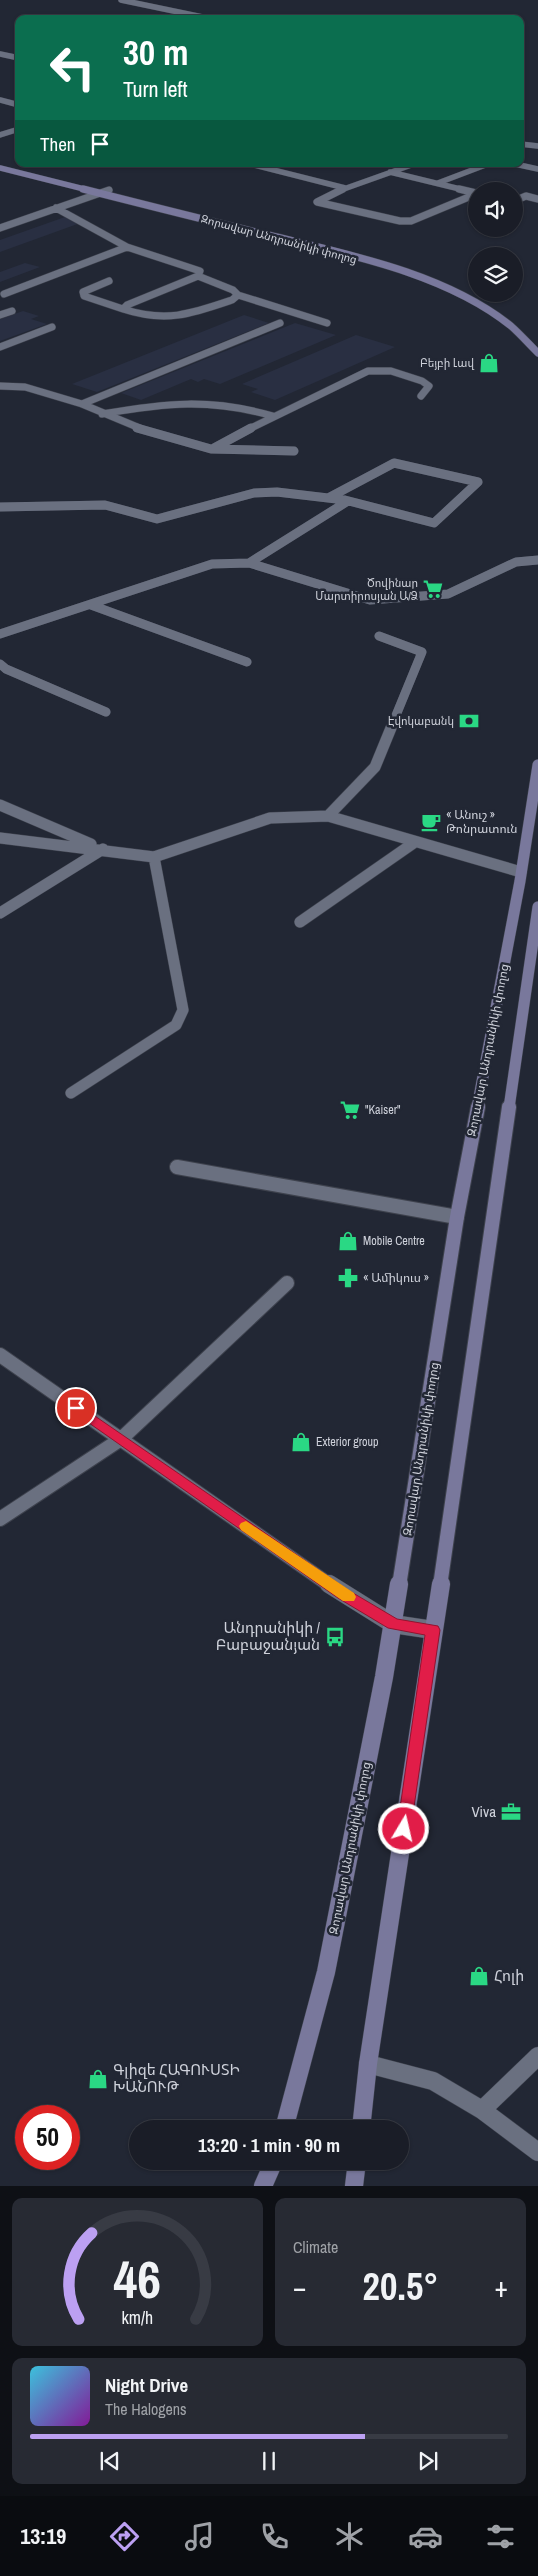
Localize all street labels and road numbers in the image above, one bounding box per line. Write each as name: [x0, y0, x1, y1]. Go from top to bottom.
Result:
street label: Զորավար Անդրանիկի փողոց: [199, 211, 359, 267]
street label: Զորավար Անդրանիկի փողոց: [463, 962, 513, 1138]
street label: Զորավար Անդրանիկի փողոց: [399, 1361, 443, 1537]
street label: Զորավար Անդրանիկի փողոց: [325, 1760, 375, 1936]

